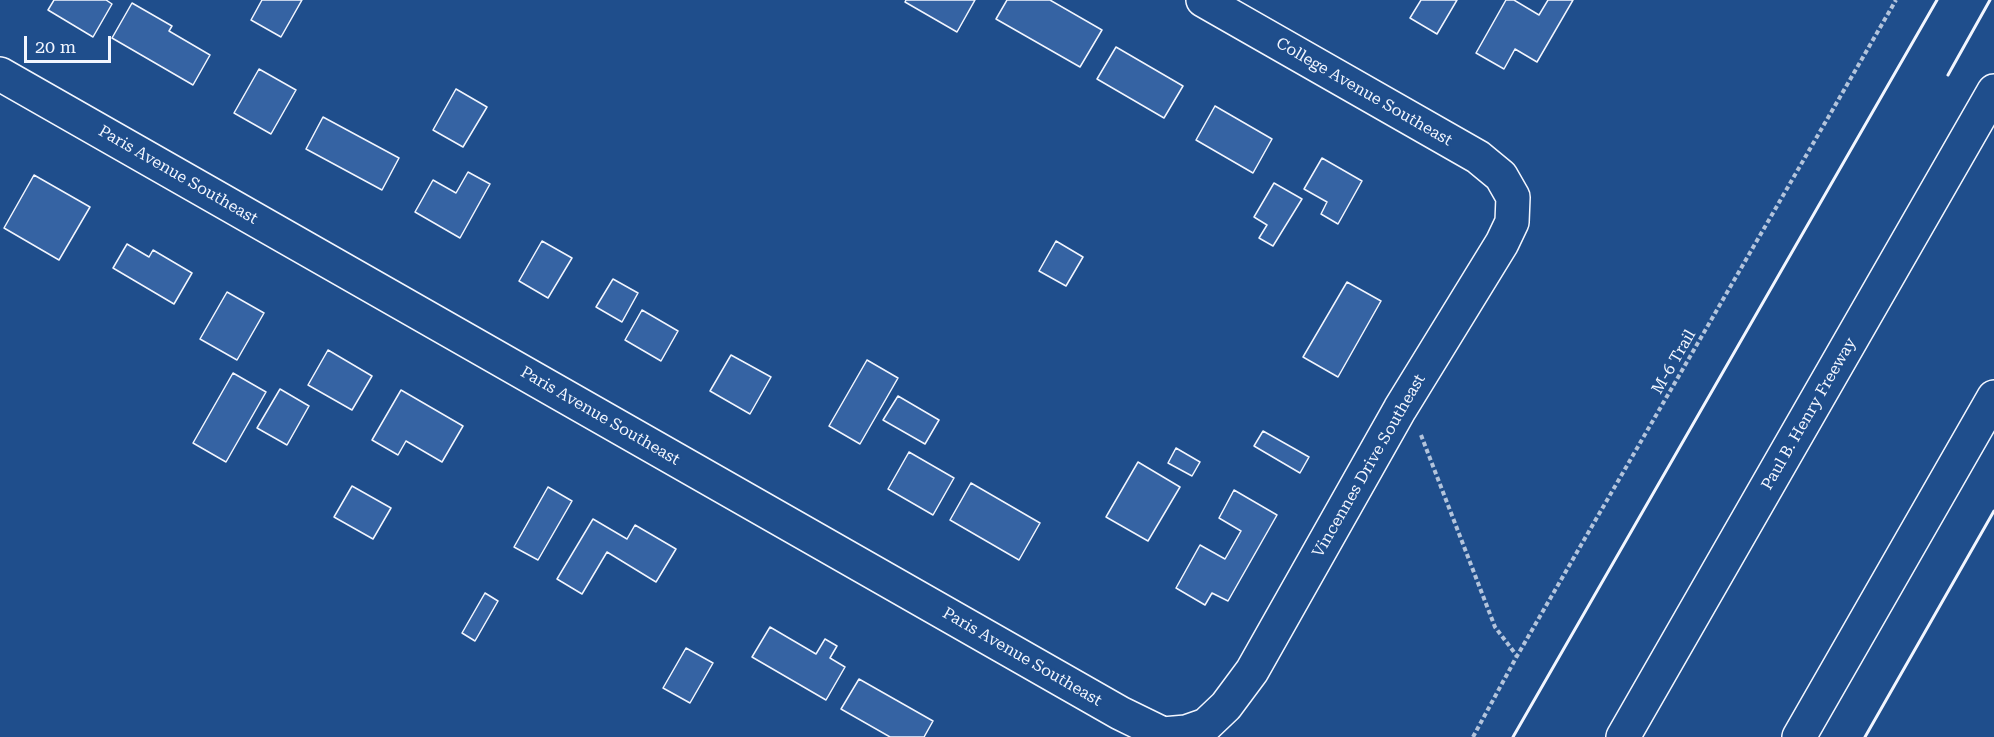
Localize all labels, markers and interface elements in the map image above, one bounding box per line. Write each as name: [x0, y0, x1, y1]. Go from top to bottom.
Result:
scale bar: [27, 24, 114, 62]
street label: College Avenue Southeast: [1273, 34, 1455, 150]
text: 20 m: [35, 36, 76, 57]
street label: Paris Avenue Southeast: [95, 122, 261, 228]
street label: M-6 Trail: [1648, 326, 1700, 398]
street label: Paul B. Henry Freeway: [1758, 334, 1860, 494]
street label: Paris Avenue Southeast: [517, 363, 683, 469]
street label: Vincennes Drive Southeast: [1309, 371, 1429, 561]
street label: Paris Avenue Southeast: [939, 604, 1105, 710]

